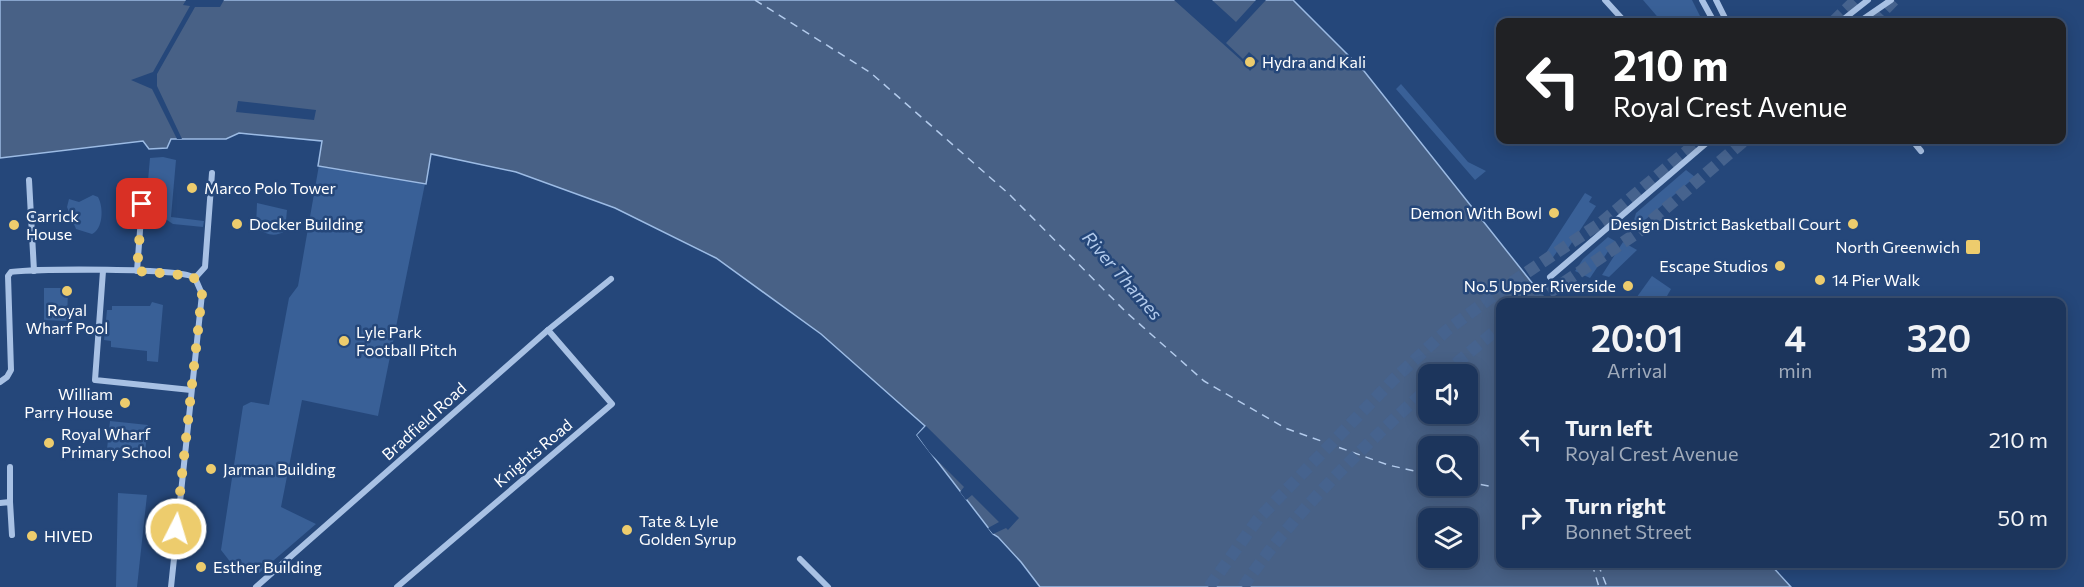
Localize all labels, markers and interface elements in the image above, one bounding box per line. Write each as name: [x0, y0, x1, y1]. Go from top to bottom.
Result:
text: 210 m: [1613, 38, 1728, 90]
icon: left: [1514, 42, 1592, 120]
place label: Hydra and Kali: [1262, 52, 1366, 71]
marker: Hydra and Kali: [1243, 55, 1257, 69]
text: Royal Crest Avenue: [1613, 90, 1847, 123]
pin: [116, 178, 167, 229]
place label: Marco Polo Tower: [204, 178, 336, 197]
marker: Marco Polo Tower: [185, 181, 199, 195]
icon: arrive: [125, 187, 158, 220]
place label: Demon With Bowl: [1410, 203, 1542, 222]
place label: Carrick House: [26, 206, 79, 243]
marker: Demon With Bowl: [1547, 206, 1561, 220]
place label: Docker Building: [249, 214, 363, 233]
place label: Design District Basketball Court: [1610, 214, 1841, 233]
marker: Docker Building: [230, 217, 244, 231]
marker: Design District Basketball Court: [1846, 217, 1860, 231]
marker: Carrick House: [7, 218, 21, 232]
water label: River Thames: [1078, 226, 1167, 324]
place label: North Greenwich: [1835, 237, 1960, 256]
marker: North Greenwich: [1964, 238, 1982, 256]
place label: Escape Studios: [1659, 256, 1768, 275]
marker: Escape Studios: [1773, 259, 1787, 273]
place label: 14 Pier Walk: [1832, 270, 1920, 289]
marker: 14 Pier Walk: [1813, 273, 1827, 287]
place label: No.5 Upper Riverside: [1464, 276, 1616, 295]
marker: No.5 Upper Riverside: [1621, 279, 1635, 293]
marker: Royal Wharf Pool: [60, 284, 74, 298]
place label: Royal Wharf Pool: [26, 300, 108, 337]
text: 20:01: [1591, 315, 1684, 359]
text: 4: [1784, 315, 1806, 359]
text: 320: [1907, 315, 1971, 359]
place label: Lyle Park Football Pitch: [356, 322, 457, 359]
marker: Lyle Park Football Pitch: [337, 334, 351, 348]
text: Arrival: [1607, 358, 1667, 382]
text: min: [1778, 358, 1812, 382]
text: m: [1930, 358, 1948, 382]
map controls: [1418, 364, 1478, 568]
button: sound: [1418, 364, 1478, 424]
street label: Bradfield Road: [378, 378, 470, 463]
place label: William Parry House: [24, 384, 113, 421]
marker: William Parry House: [118, 396, 132, 410]
street label: Knights Road: [490, 414, 576, 491]
text: Turn left: [1565, 414, 1652, 441]
icon: left: [1514, 423, 1547, 456]
place label: Royal Wharf Primary School: [61, 424, 171, 461]
text: 210 m: [1989, 426, 2048, 453]
marker: Royal Wharf Primary School: [42, 436, 56, 450]
button: search: [1418, 436, 1478, 496]
text: Royal Crest Avenue: [1565, 441, 1739, 465]
place label: Jarman Building: [223, 459, 336, 478]
marker: Jarman Building: [204, 462, 218, 476]
text: Turn right: [1565, 492, 1666, 519]
position arrow: [144, 497, 208, 561]
icon: right: [1514, 501, 1547, 534]
text: 50 m: [1998, 504, 2048, 531]
button: layers: [1418, 508, 1478, 568]
place label: Tate & Lyle Golden Syrup: [639, 511, 736, 548]
text: Bonnet Street: [1565, 519, 1692, 543]
marker: Tate & Lyle Golden Syrup: [620, 523, 634, 537]
place label: HIVED: [44, 526, 93, 545]
marker: HIVED: [25, 529, 39, 543]
place label: Esther Building: [213, 557, 322, 576]
marker: Esther Building: [194, 560, 208, 574]

